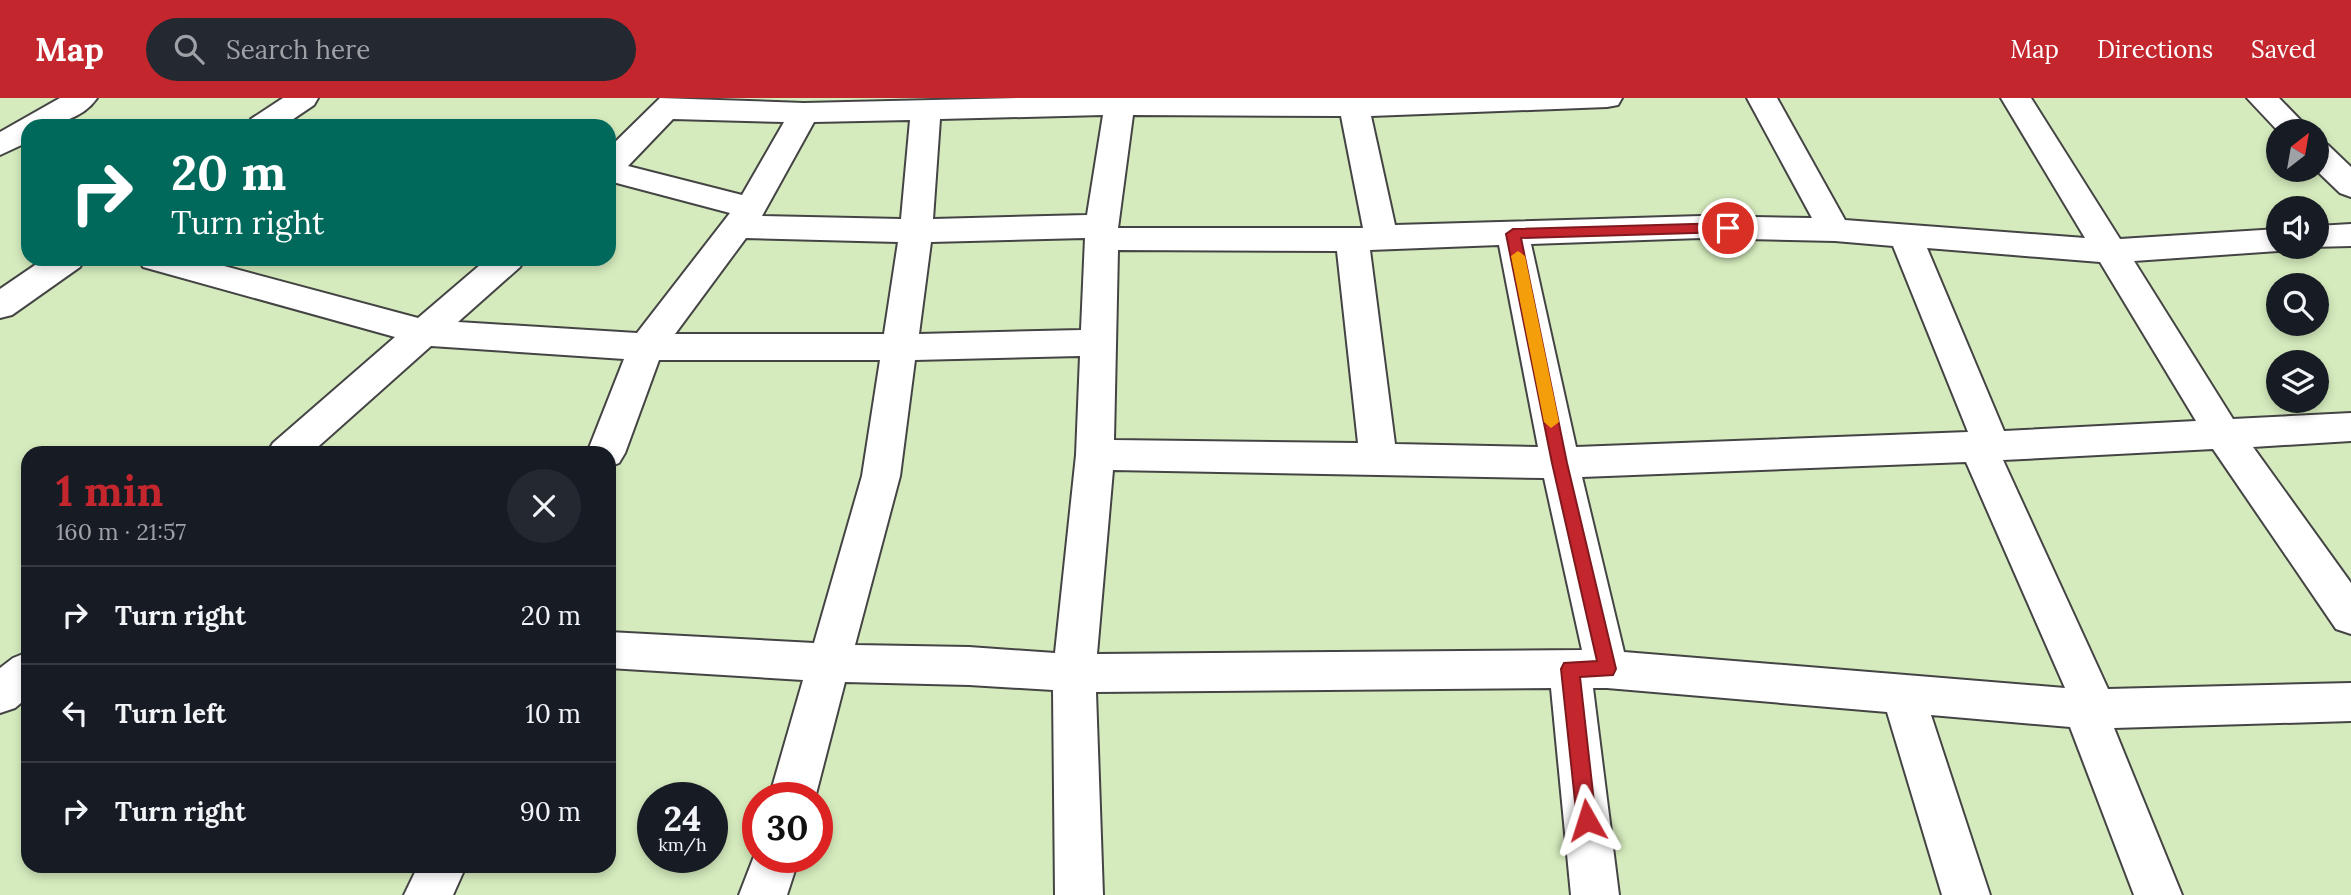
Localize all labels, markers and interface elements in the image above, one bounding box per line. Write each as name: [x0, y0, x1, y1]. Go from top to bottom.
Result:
search box: [146, 18, 636, 81]
text: Map: [35, 28, 104, 70]
icon: search: [170, 30, 208, 68]
text: Search here: [226, 33, 370, 66]
text: Map: [2010, 34, 2059, 65]
text: Directions: [2097, 34, 2213, 65]
text: Saved: [2251, 34, 2316, 65]
north arrow: [2266, 119, 2329, 182]
map controls: [2266, 119, 2329, 413]
text: 20 m: [171, 141, 286, 203]
icon: right: [56, 147, 147, 238]
button: sound: [2266, 196, 2329, 259]
pin: [1698, 198, 1758, 258]
text: Turn right: [171, 202, 324, 243]
icon: arrive: [1709, 209, 1747, 247]
button: search: [2266, 273, 2329, 336]
button: layers: [2266, 350, 2329, 413]
text: 1 min: [56, 464, 163, 518]
button: close: [507, 469, 581, 543]
text: 160 m · 21:57: [56, 517, 186, 546]
icon: right: [56, 596, 94, 634]
text: Turn right: [115, 599, 246, 632]
text: 20 m: [521, 599, 581, 632]
icon: left: [56, 694, 94, 732]
text: Turn left: [115, 697, 226, 730]
text: 10 m: [525, 697, 581, 730]
speed limit sign: 30: [742, 782, 833, 873]
position arrow: [1550, 783, 1624, 857]
icon: right: [56, 792, 94, 830]
text: Turn right: [115, 795, 246, 828]
text: 90 m: [520, 795, 581, 828]
text: 24: [664, 796, 701, 841]
text: km/h: [658, 833, 707, 856]

